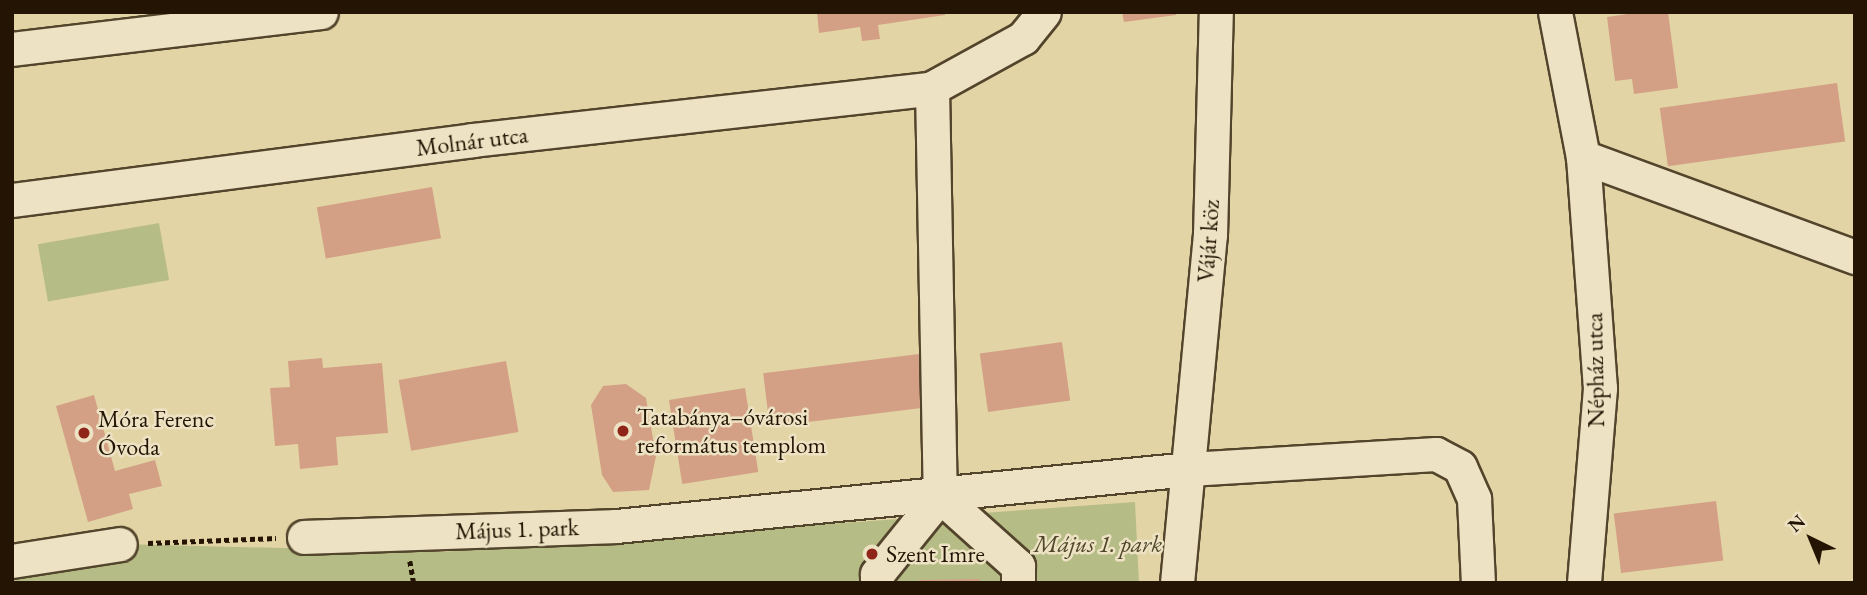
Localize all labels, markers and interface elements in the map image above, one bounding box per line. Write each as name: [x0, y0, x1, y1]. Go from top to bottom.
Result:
street label: Molnár utca: [414, 120, 530, 162]
street label: Vájár köz: [1191, 199, 1225, 283]
street label: Népház utca: [1580, 312, 1610, 428]
place label: Tatabánya–óvárosi református templom: [637, 403, 826, 459]
place label: Móra Ferenc Óvoda: [98, 405, 214, 461]
marker: Tatabánya–óvárosi református templom: [615, 423, 631, 439]
marker: Móra Ferenc Óvoda: [76, 425, 92, 441]
north arrow: [1776, 504, 1846, 574]
text: N: [1782, 509, 1810, 538]
street label: Május 1. park: [455, 512, 579, 546]
park label: Május 1. park: [1034, 530, 1162, 558]
place label: Szent Imre: [886, 540, 985, 568]
marker: Szent Imre: [864, 546, 880, 562]

